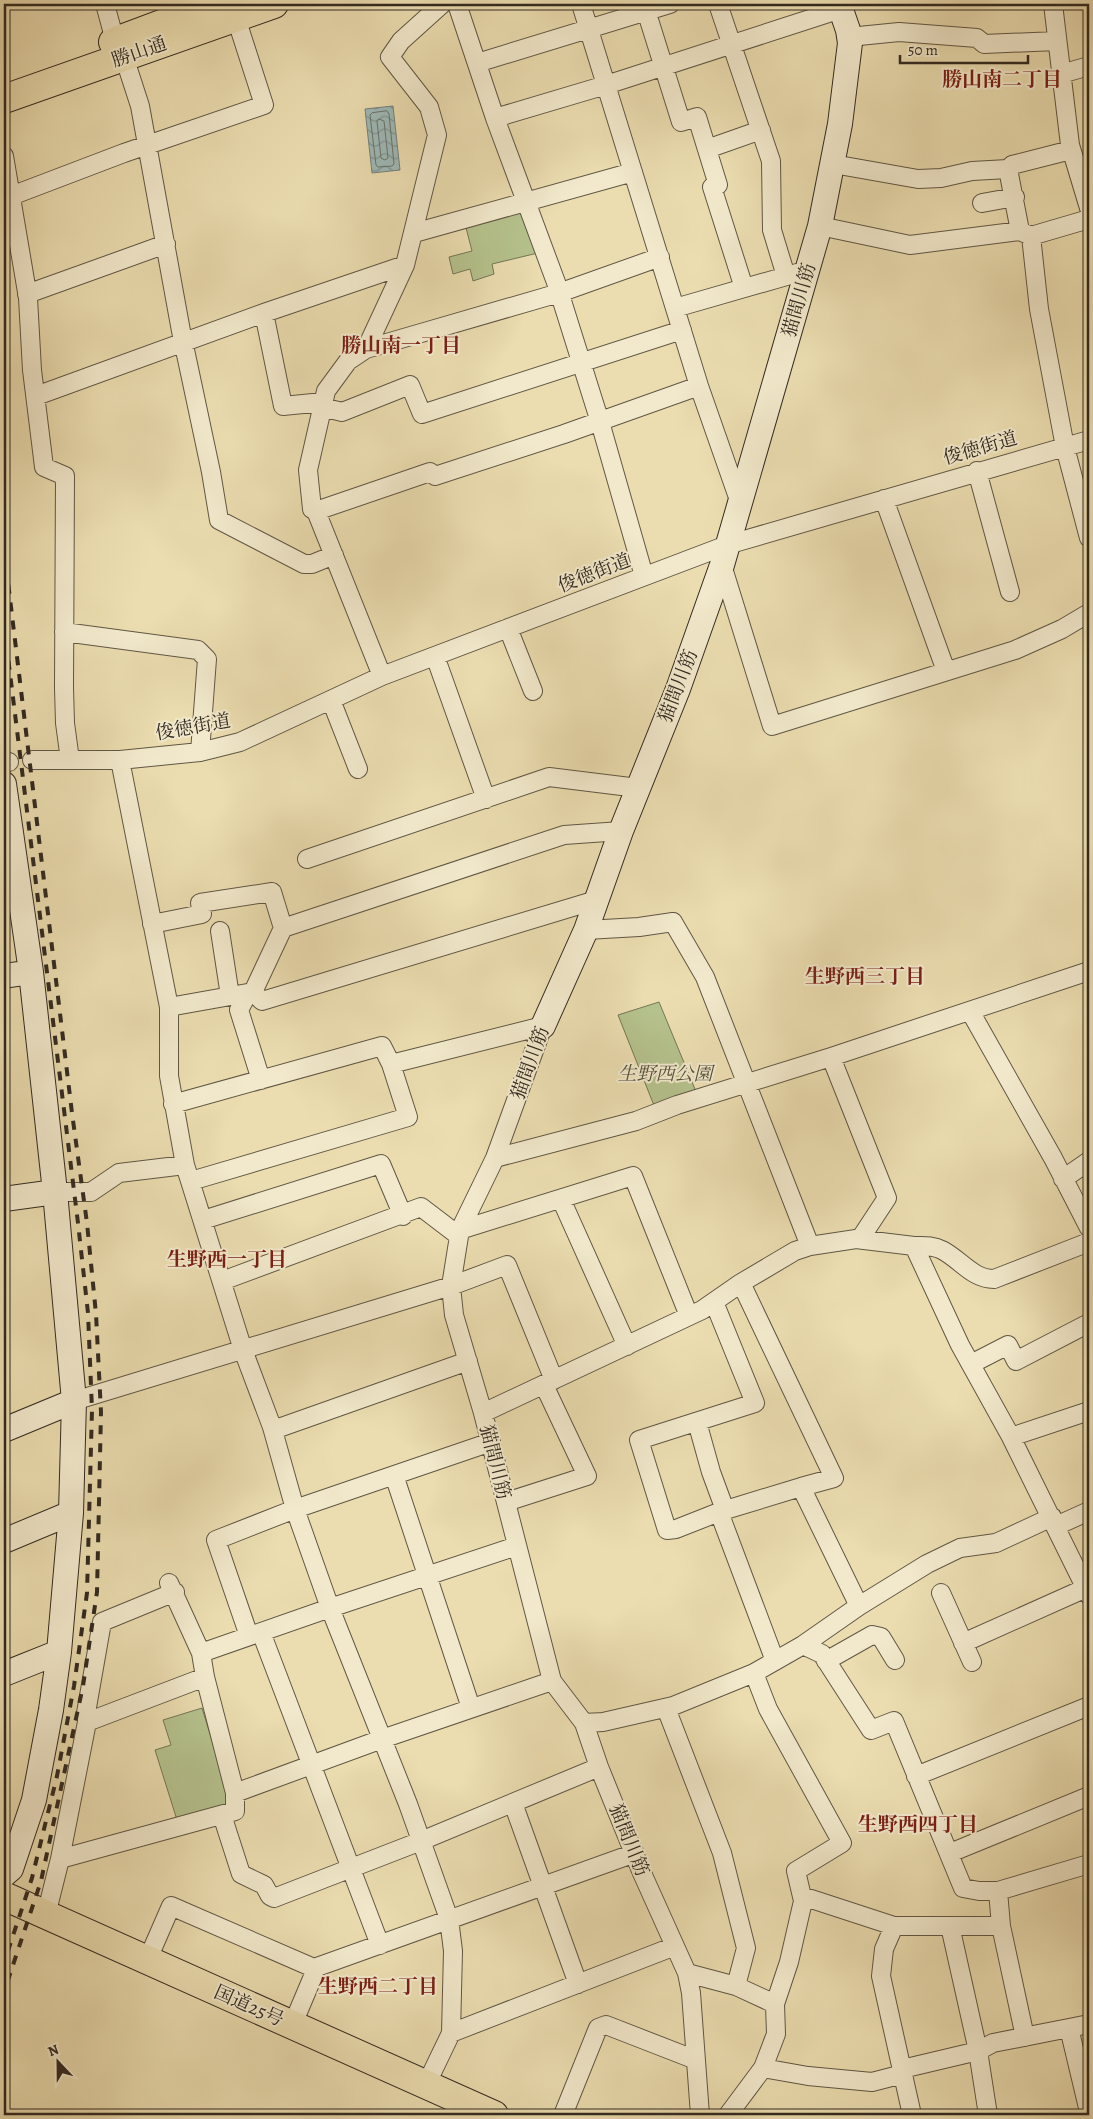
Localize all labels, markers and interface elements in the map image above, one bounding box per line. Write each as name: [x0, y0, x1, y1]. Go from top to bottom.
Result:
street label: 勝山通: [108, 30, 170, 74]
scale bar: [900, 32, 1028, 64]
text: 50 m: [908, 40, 938, 60]
district label: 勝山南二丁目: [942, 66, 1062, 93]
street label: 猫間川筋: [776, 260, 822, 340]
district label: 勝山南一丁目: [341, 332, 461, 359]
street label: 俊徳街道: [940, 425, 1020, 471]
street label: 俊徳街道: [554, 547, 634, 599]
street label: 猫間川筋: [652, 646, 704, 726]
street label: 俊徳街道: [153, 708, 233, 746]
district label: 生野西三丁目: [805, 963, 925, 990]
street label: 猫間川筋: [505, 1023, 555, 1103]
park label: 生野西公園: [617, 1061, 715, 1087]
district label: 生野西一丁目: [167, 1246, 287, 1273]
street label: 猫間川筋: [473, 1422, 517, 1502]
street label: 猫間川筋: [603, 1800, 655, 1880]
district label: 生野西四丁目: [858, 1811, 978, 1838]
district label: 生野西二丁目: [318, 1973, 438, 2000]
street label: 国道25号: [210, 1979, 288, 2033]
north arrow: [32, 2036, 82, 2086]
text: N: [45, 2040, 62, 2061]

